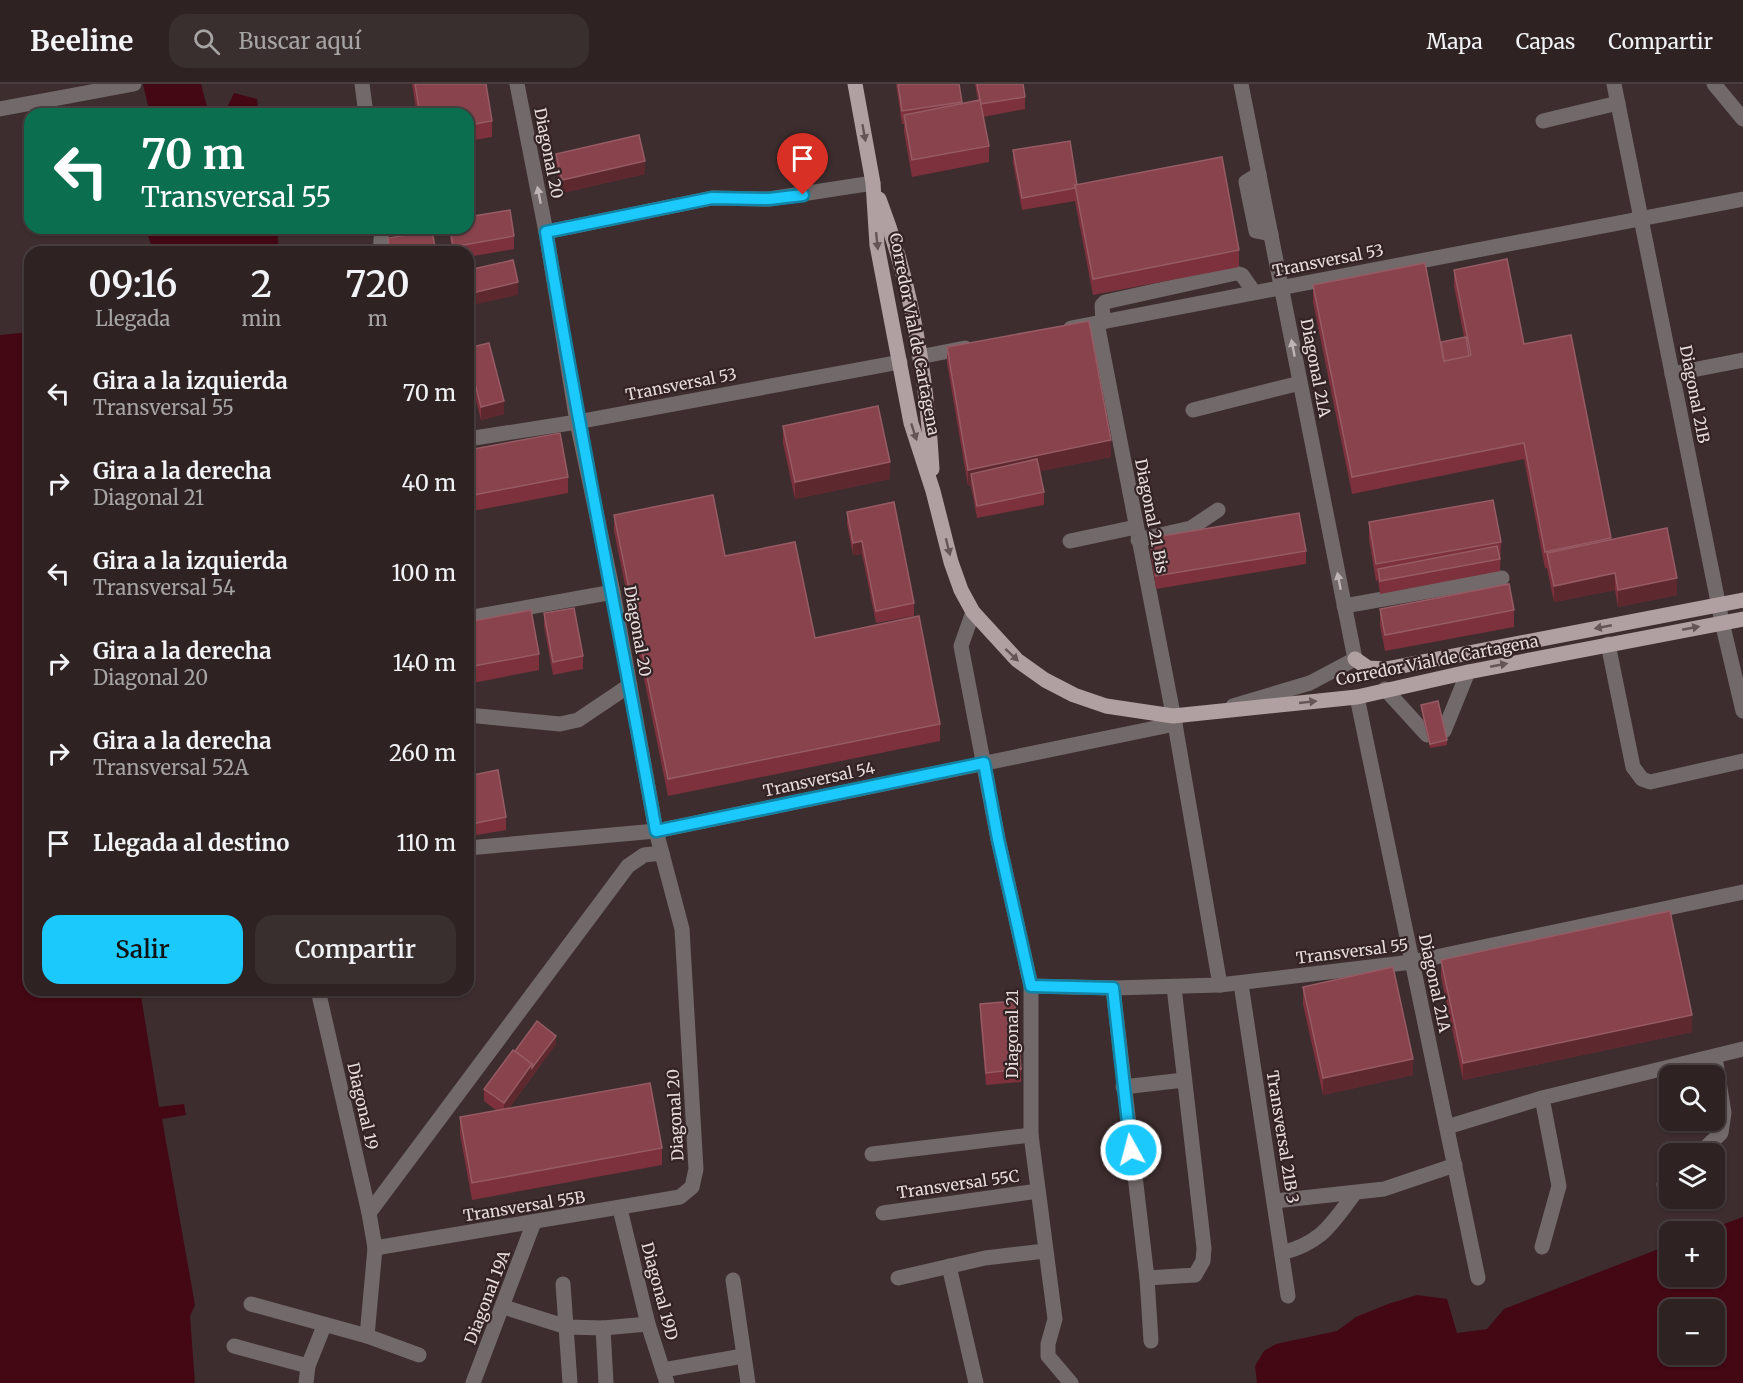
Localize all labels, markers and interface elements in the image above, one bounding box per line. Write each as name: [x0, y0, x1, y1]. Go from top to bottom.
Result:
search box: [169, 14, 589, 68]
text: Beeline: [30, 23, 133, 59]
icon: search: [190, 25, 223, 58]
text: Buscar aquí: [238, 27, 361, 55]
text: Mapa: [1426, 28, 1483, 55]
text: Capas: [1516, 28, 1575, 55]
text: Compartir: [1608, 28, 1713, 55]
street label: Diagonal 20: [530, 106, 568, 200]
one-way arrow: [860, 124, 869, 143]
text: 70 m: [141, 128, 245, 180]
icon: left: [42, 132, 120, 210]
pin: [777, 133, 828, 195]
icon: arrive: [786, 142, 819, 175]
text: Transversal 55: [141, 180, 331, 214]
one-way arrow: [534, 185, 543, 204]
one-way arrow: [873, 231, 882, 250]
street label: Corredor Vial de Cartagena: [886, 231, 945, 437]
street label: Transversal 53: [1271, 239, 1385, 281]
text: 09:16: [88, 262, 177, 307]
text: 2: [251, 262, 272, 307]
text: 720: [345, 262, 410, 307]
text: Llegada: [95, 306, 170, 331]
text: min: [242, 306, 281, 331]
text: m: [368, 306, 388, 331]
street label: Diagonal 21A: [1297, 317, 1336, 420]
one-way arrow: [1288, 339, 1297, 358]
street label: Diagonal 21B: [1676, 343, 1714, 445]
street label: Transversal 53: [624, 363, 738, 405]
text: Gira a la izquierda: [93, 367, 288, 395]
icon: left: [42, 377, 75, 410]
text: 70 m: [403, 379, 456, 407]
text: Transversal 55: [93, 395, 234, 420]
one-way arrow: [910, 423, 919, 441]
text: Gira a la derecha: [93, 457, 271, 485]
street label: Diagonal 21 Bis: [1131, 457, 1173, 575]
icon: right: [42, 467, 75, 500]
text: 40 m: [401, 469, 456, 497]
text: Diagonal 21: [93, 485, 204, 510]
one-way arrow: [943, 538, 953, 556]
text: Gira a la izquierda: [93, 547, 288, 575]
icon: left: [42, 557, 75, 590]
text: 100 m: [391, 559, 456, 587]
one-way arrow: [1334, 571, 1343, 590]
text: Transversal 54: [93, 575, 235, 600]
street label: Diagonal 20: [620, 584, 656, 678]
one-way arrow: [1593, 623, 1612, 632]
one-way arrow: [1681, 623, 1700, 632]
street label: Corredor Vial de Cartagena: [1334, 630, 1540, 689]
text: Gira a la derecha: [93, 637, 271, 665]
icon: right: [42, 647, 75, 680]
one-way arrow: [1005, 648, 1020, 662]
text: 140 m: [393, 649, 456, 677]
one-way arrow: [1490, 660, 1509, 669]
text: Diagonal 20: [93, 665, 208, 690]
one-way arrow: [1299, 697, 1318, 707]
text: Gira a la derecha: [93, 727, 271, 755]
icon: right: [42, 737, 75, 770]
text: 260 m: [389, 739, 456, 767]
text: Transversal 52A: [93, 755, 249, 780]
street label: Transversal 54: [761, 757, 877, 801]
icon: arrive: [42, 827, 75, 860]
text: Llegada al destino: [93, 829, 289, 857]
text: 110 m: [397, 829, 456, 857]
button: Salir: [42, 915, 243, 984]
button: Compartir: [255, 915, 456, 984]
street label: Diagonal 21A: [1415, 932, 1455, 1035]
street label: Transversal 55: [1295, 934, 1409, 968]
street label: Diagonal 21: [1002, 990, 1022, 1078]
street label: Diagonal 19: [343, 1060, 383, 1152]
map controls: [1659, 1065, 1725, 1365]
button: search: [1659, 1065, 1725, 1131]
street label: Diagonal 20: [663, 1068, 687, 1162]
street label: Transversal 21B 3: [1263, 1069, 1303, 1205]
position arrow: [1099, 1118, 1163, 1182]
button: layers: [1659, 1143, 1725, 1209]
street label: Transversal 55C: [896, 1166, 1020, 1202]
street label: Transversal 55B: [462, 1186, 587, 1226]
button: +: [1659, 1221, 1725, 1287]
street label: Diagonal 19D: [637, 1240, 683, 1342]
street label: Diagonal 19A: [460, 1246, 514, 1347]
button: −: [1659, 1299, 1725, 1365]

